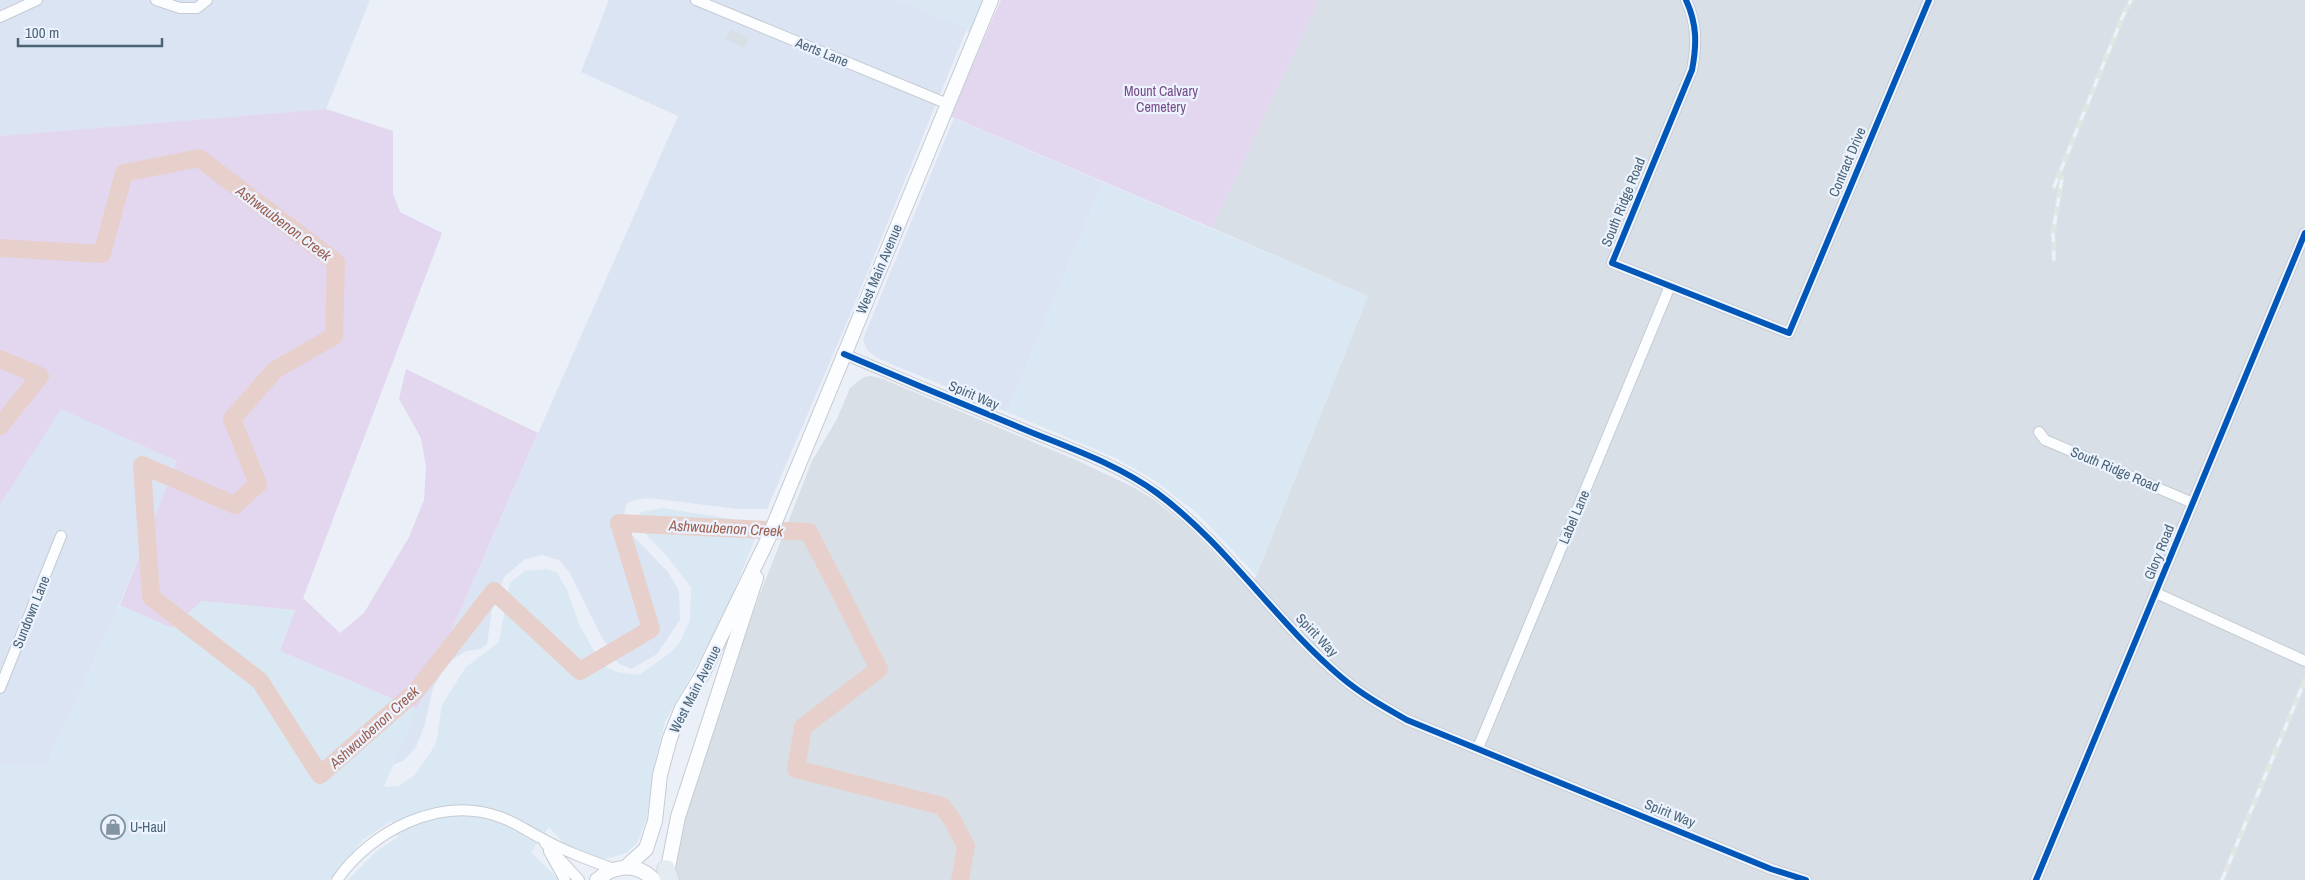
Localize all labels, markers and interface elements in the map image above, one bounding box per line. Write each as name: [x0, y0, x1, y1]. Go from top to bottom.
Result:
scale bar: [18, 15, 161, 47]
text: 100 m: [25, 22, 59, 43]
street label: Aerts Lane: [792, 33, 851, 71]
park label: Mount Calvary Cemetery: [1124, 82, 1198, 116]
street label: Contract Drive: [1824, 124, 1870, 200]
street label: South Ridge Road: [1597, 155, 1649, 249]
water label: Ashwaubenon Creek: [231, 180, 337, 266]
street label: West Main Avenue: [852, 221, 906, 317]
street label: Spirit Way: [946, 376, 1002, 414]
street label: South Ridge Road: [2068, 442, 2162, 496]
street label: Label Lane: [1555, 487, 1593, 547]
water label: Ashwaubenon Creek: [667, 514, 784, 542]
street label: Glory Road: [2140, 522, 2178, 582]
street label: Sundown Lane: [8, 573, 54, 651]
street label: Spirit Way: [1292, 610, 1342, 661]
street label: West Main Avenue: [665, 642, 725, 736]
water label: Ashwaubenon Creek: [324, 680, 424, 774]
street label: Spirit Way: [1642, 795, 1698, 831]
shop icon: U-Haul: [100, 814, 126, 840]
place label: U-Haul: [130, 818, 166, 836]

